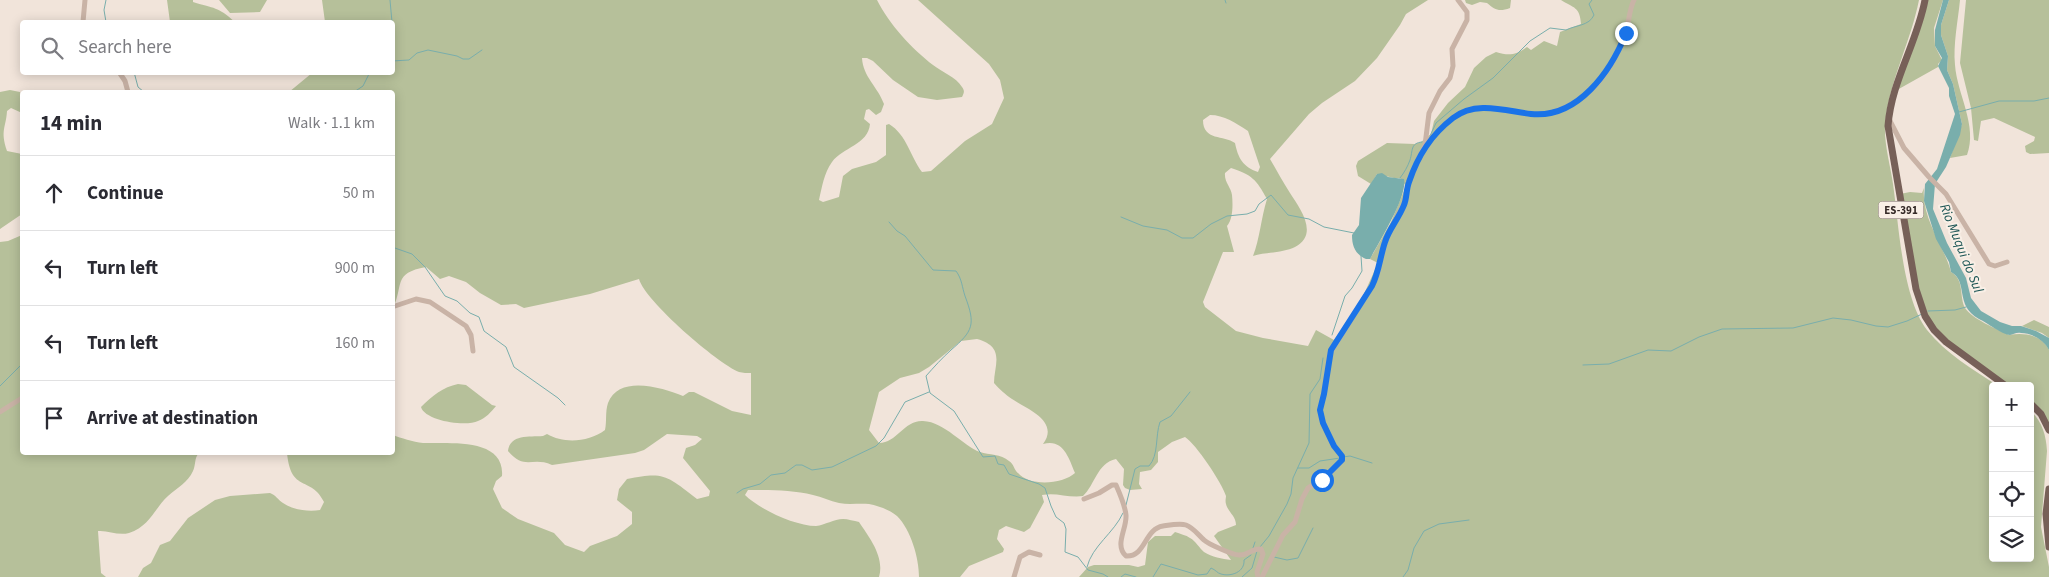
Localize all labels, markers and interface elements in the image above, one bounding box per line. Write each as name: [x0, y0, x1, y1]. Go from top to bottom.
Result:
search box: [20, 20, 395, 75]
route end: [1615, 22, 1638, 45]
icon: search: [38, 34, 66, 62]
text: Search here: [78, 34, 172, 61]
text: 14 min: [40, 108, 102, 138]
text: Walk · 1.1 km: [288, 112, 375, 134]
icon: ahead: [40, 179, 68, 207]
text: Continue: [87, 180, 164, 207]
text: 50 m: [343, 182, 375, 204]
water label: Rio Muqui do Sul: [1934, 201, 1988, 296]
road number: ES-391: [1878, 202, 1924, 218]
icon: left: [40, 254, 68, 282]
text: Turn left: [87, 255, 158, 282]
text: 900 m: [335, 257, 375, 279]
icon: left: [40, 329, 68, 357]
text: Turn left: [87, 330, 158, 357]
text: 160 m: [335, 332, 375, 354]
map controls: [1989, 382, 2034, 562]
button: +: [1989, 382, 2034, 427]
icon: arrive: [40, 404, 68, 432]
text: Arrive at destination: [87, 405, 258, 432]
button: −: [1989, 427, 2034, 472]
route start: [1311, 469, 1334, 492]
button: locate: [1989, 472, 2034, 517]
button: layers: [1989, 517, 2034, 562]

